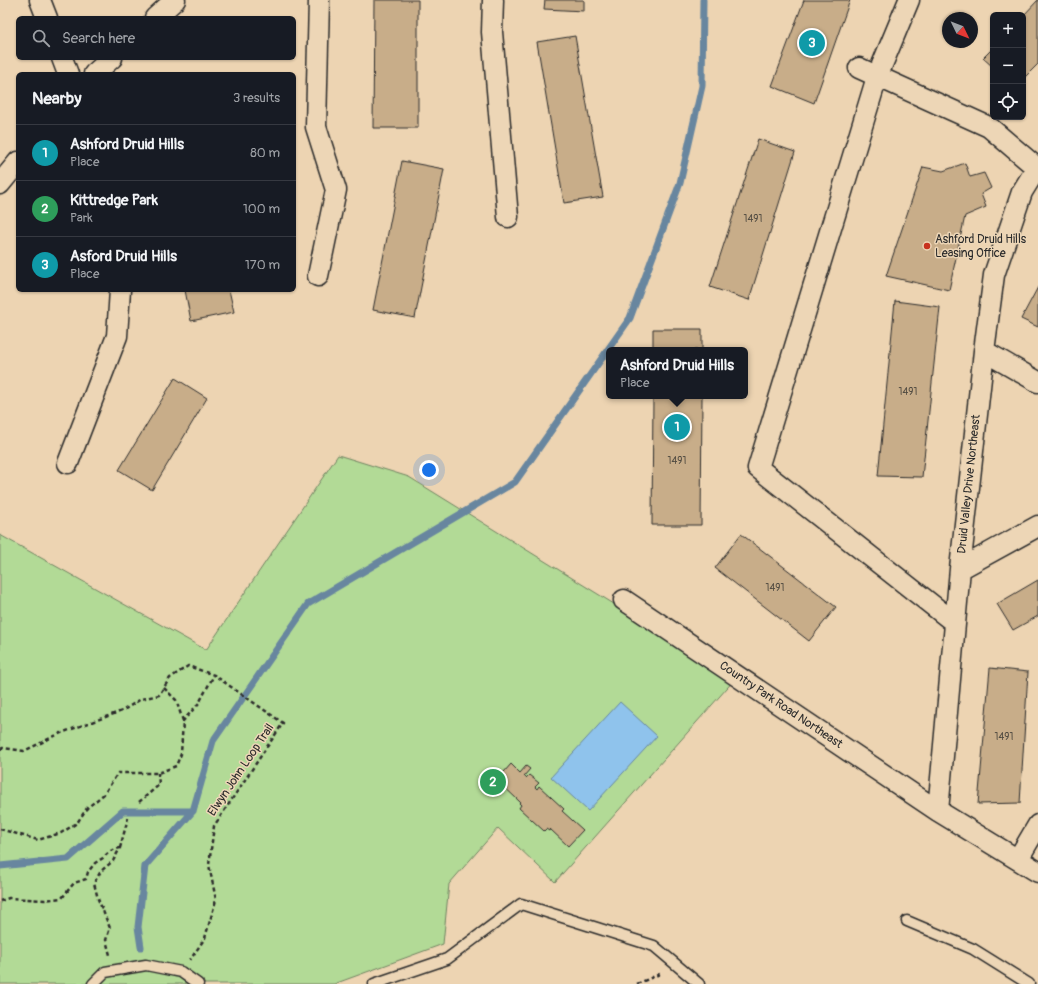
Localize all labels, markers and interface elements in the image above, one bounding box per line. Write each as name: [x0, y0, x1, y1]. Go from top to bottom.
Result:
north arrow: [942, 12, 978, 48]
map controls: [990, 12, 1026, 120]
button: +: [990, 12, 1026, 48]
search box: [16, 16, 296, 60]
icon: search: [30, 27, 52, 49]
pin: 3: [799, 28, 825, 58]
text: Search here: [62, 29, 135, 48]
button: −: [990, 48, 1026, 84]
button: locate: [990, 84, 1026, 120]
text: Nearby: [32, 88, 81, 109]
text: 3 results: [233, 90, 280, 106]
text: Ashford Druid Hills: [70, 135, 184, 154]
text: 1: [42, 145, 48, 161]
text: 80 m: [250, 145, 280, 161]
text: Place: [70, 154, 99, 170]
text: Kittredge Park: [70, 191, 158, 210]
text: 2: [41, 201, 49, 217]
text: 100 m: [243, 201, 280, 217]
text: Park: [70, 210, 93, 226]
house number: 1491: [744, 213, 762, 225]
place label: Ashford Druid Hills Leasing Office: [935, 232, 1027, 261]
marker: Ashford Druid Hills Leasing Office: [922, 241, 932, 251]
text: Asford Druid Hills: [70, 247, 177, 266]
text: 3: [41, 257, 49, 273]
text: 170 m: [245, 257, 280, 273]
text: Place: [70, 266, 99, 282]
popup: [606, 347, 748, 399]
text: Ashford Druid Hills: [620, 356, 734, 375]
text: Place: [620, 375, 649, 391]
house number: 1491: [899, 386, 917, 398]
pin: 1: [664, 412, 690, 442]
street label: Druid Valley Drive Northeast: [954, 414, 984, 554]
house number: 1491: [668, 455, 686, 467]
your location: [419, 460, 439, 480]
house number: 1491: [766, 582, 784, 594]
street label: Country Park Road Northeast: [717, 658, 846, 752]
street label: Elwyn John Loop Trail: [205, 721, 278, 819]
house number: 1491: [995, 731, 1013, 743]
pin: 2: [480, 767, 506, 797]

